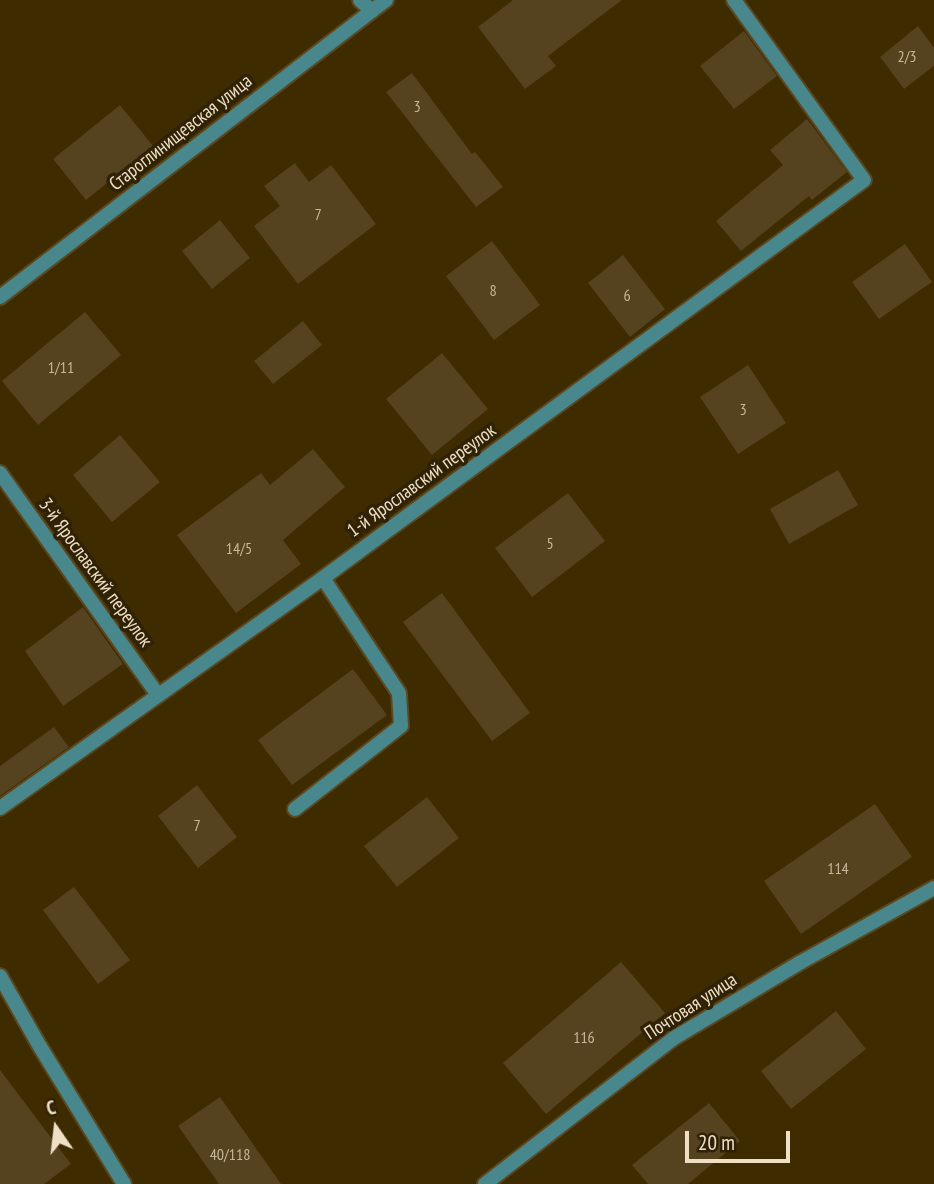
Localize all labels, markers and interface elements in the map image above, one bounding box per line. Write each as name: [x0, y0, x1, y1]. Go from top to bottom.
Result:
house number: 2/3: [897, 47, 917, 67]
street label: Староглинищевская улица: [105, 70, 257, 196]
house number: 3: [413, 97, 421, 117]
house number: 7: [314, 205, 322, 225]
house number: 8: [489, 281, 497, 301]
house number: 6: [623, 286, 631, 306]
house number: 1/11: [48, 358, 74, 378]
house number: 3: [739, 400, 747, 420]
street label: 1-й Ярославский переулок: [343, 419, 501, 543]
street label: 3-й Ярославский переулок: [33, 494, 157, 652]
house number: 5: [546, 534, 554, 554]
house number: 14/5: [226, 539, 252, 559]
house number: 7: [193, 816, 201, 836]
house number: 114: [827, 859, 849, 879]
street label: Почтовая улица: [641, 969, 741, 1045]
house number: 116: [573, 1028, 595, 1048]
north arrow: [21, 1093, 91, 1163]
text: С: [44, 1095, 58, 1120]
scale bar: [689, 1118, 794, 1162]
text: 20 m: [698, 1129, 735, 1156]
house number: 40/118: [210, 1145, 250, 1165]

